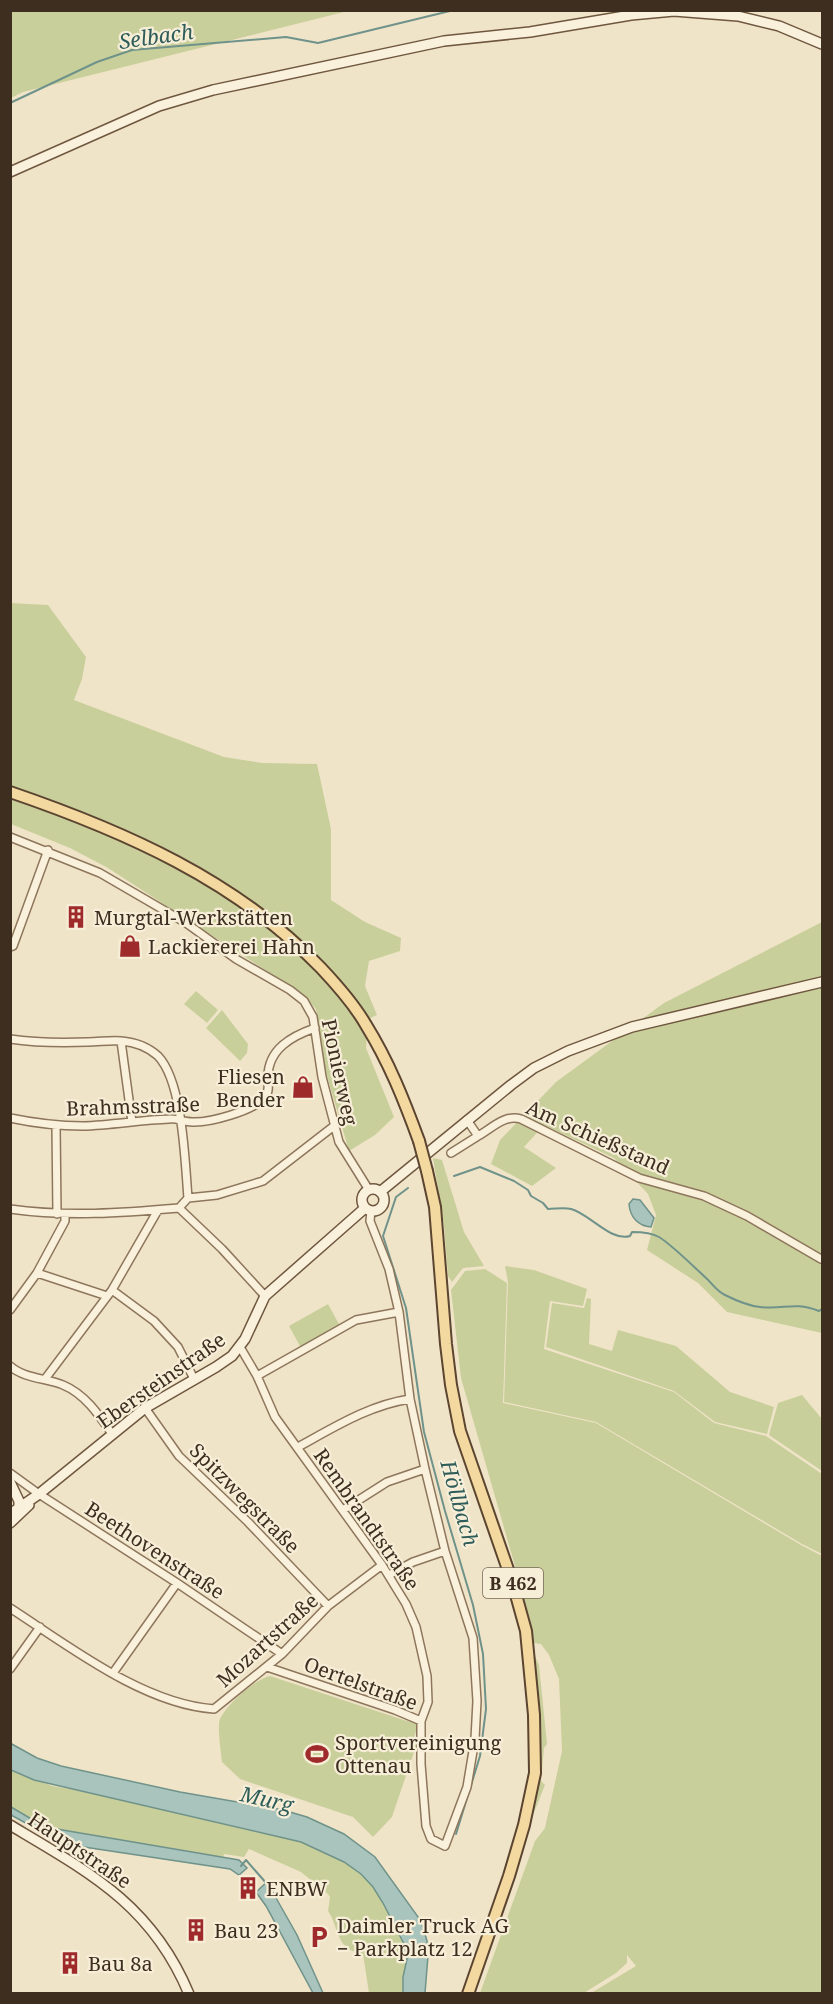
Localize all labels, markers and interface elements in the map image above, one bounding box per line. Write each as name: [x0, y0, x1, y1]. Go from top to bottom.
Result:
water label: Selbach: [117, 17, 195, 55]
building icon: Murgtal-Werkstätten: [63, 904, 89, 930]
place label: Murgtal-Werkstätten: [94, 904, 293, 931]
shop icon: Lackiererei Hahn: [117, 933, 143, 959]
place label: Lackiererei Hahn: [148, 933, 315, 960]
street label: Pionierweg: [316, 1016, 364, 1128]
place label: Fliesen Bender: [216, 1063, 286, 1113]
shop icon: Fliesen Bender: [290, 1074, 316, 1100]
street label: Brahmsstraße: [66, 1090, 200, 1122]
street label: Am Schießstand: [522, 1093, 674, 1181]
street label: Ebersteinstraße: [91, 1326, 231, 1434]
street label: Spitzwegstraße: [184, 1437, 306, 1559]
street label: Rembrandtstraße: [308, 1443, 426, 1595]
water label: Höllbach: [434, 1456, 486, 1550]
street label: Beethovenstraße: [80, 1495, 230, 1605]
road number: B 462: [483, 1568, 543, 1598]
street label: Mozartstraße: [210, 1587, 324, 1693]
street label: Oertelstraße: [301, 1650, 421, 1716]
place label: Sportvereinigung Ottenau: [335, 1729, 502, 1779]
sports icon: Sportvereinigung Ottenau: [304, 1741, 330, 1767]
water label: Murg: [237, 1779, 297, 1819]
street label: Hauptstraße: [23, 1806, 137, 1894]
building icon: ENBW: [235, 1875, 261, 1901]
place label: ENBW: [266, 1875, 327, 1902]
place label: Daimler Truck AG − Parkplatz 12: [337, 1912, 509, 1962]
building icon: Bau 23: [183, 1917, 209, 1943]
place label: Bau 23: [214, 1917, 279, 1944]
parking icon: Daimler Truck AG − Parkplatz 12: [306, 1924, 332, 1950]
building icon: Bau 8a: [57, 1950, 83, 1976]
place label: Bau 8a: [88, 1950, 153, 1977]

